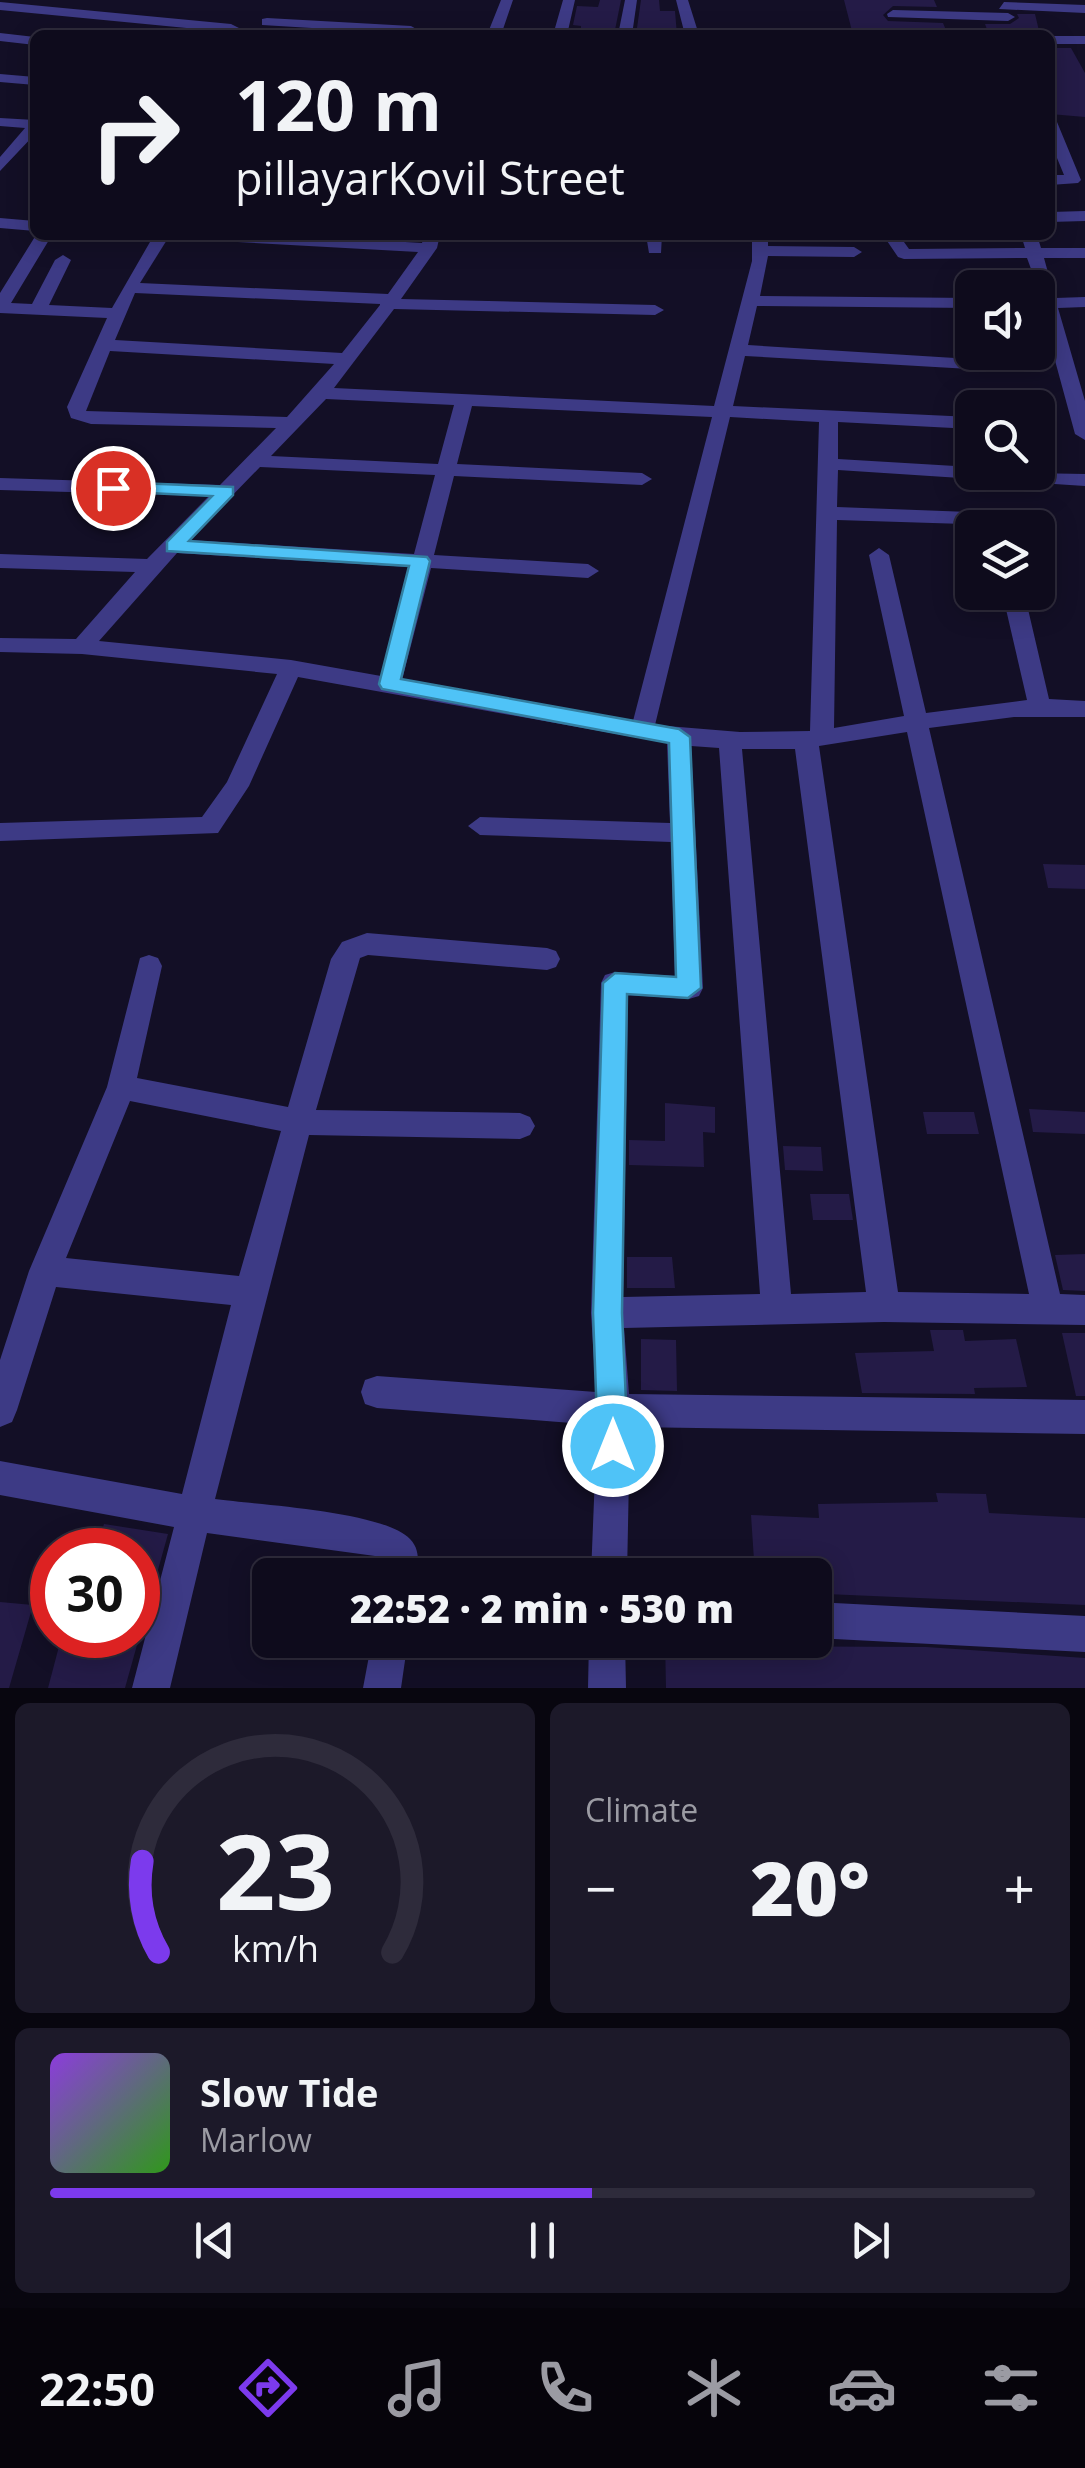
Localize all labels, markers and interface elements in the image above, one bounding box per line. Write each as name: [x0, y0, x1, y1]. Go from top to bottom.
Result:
text: 120 m: [235, 56, 442, 152]
icon: right: [70, 70, 200, 200]
text: pillayarKovil Street: [235, 147, 625, 208]
map controls: [955, 270, 1055, 610]
button: sound: [955, 270, 1055, 370]
button: search: [955, 390, 1055, 490]
pin: [71, 446, 156, 531]
icon: arrive: [86, 461, 141, 516]
button: layers: [955, 510, 1055, 610]
position arrow: [561, 1394, 665, 1498]
speed limit sign: 30: [30, 1528, 160, 1658]
text: 22:52 · 2 min · 530 m: [350, 1582, 734, 1634]
text: Climate: [585, 1788, 698, 1831]
text: 23: [216, 1799, 334, 1940]
text: 20°: [750, 1836, 870, 1938]
text: −: [585, 1850, 616, 1925]
text: +: [1004, 1850, 1035, 1925]
text: km/h: [232, 1924, 318, 1972]
text: Slow Tide: [200, 2066, 379, 2118]
text: Marlow: [200, 2118, 312, 2161]
icon: previous: [187, 2213, 242, 2268]
icon: pause: [515, 2213, 570, 2268]
icon: next: [843, 2213, 898, 2268]
icon: directions: [233, 2353, 303, 2423]
icon: music: [382, 2353, 452, 2423]
icon: phone: [530, 2353, 600, 2423]
icon: climate: [679, 2353, 749, 2423]
icon: car: [827, 2353, 897, 2423]
icon: filters: [976, 2353, 1046, 2423]
text: 22:50: [39, 2358, 155, 2419]

